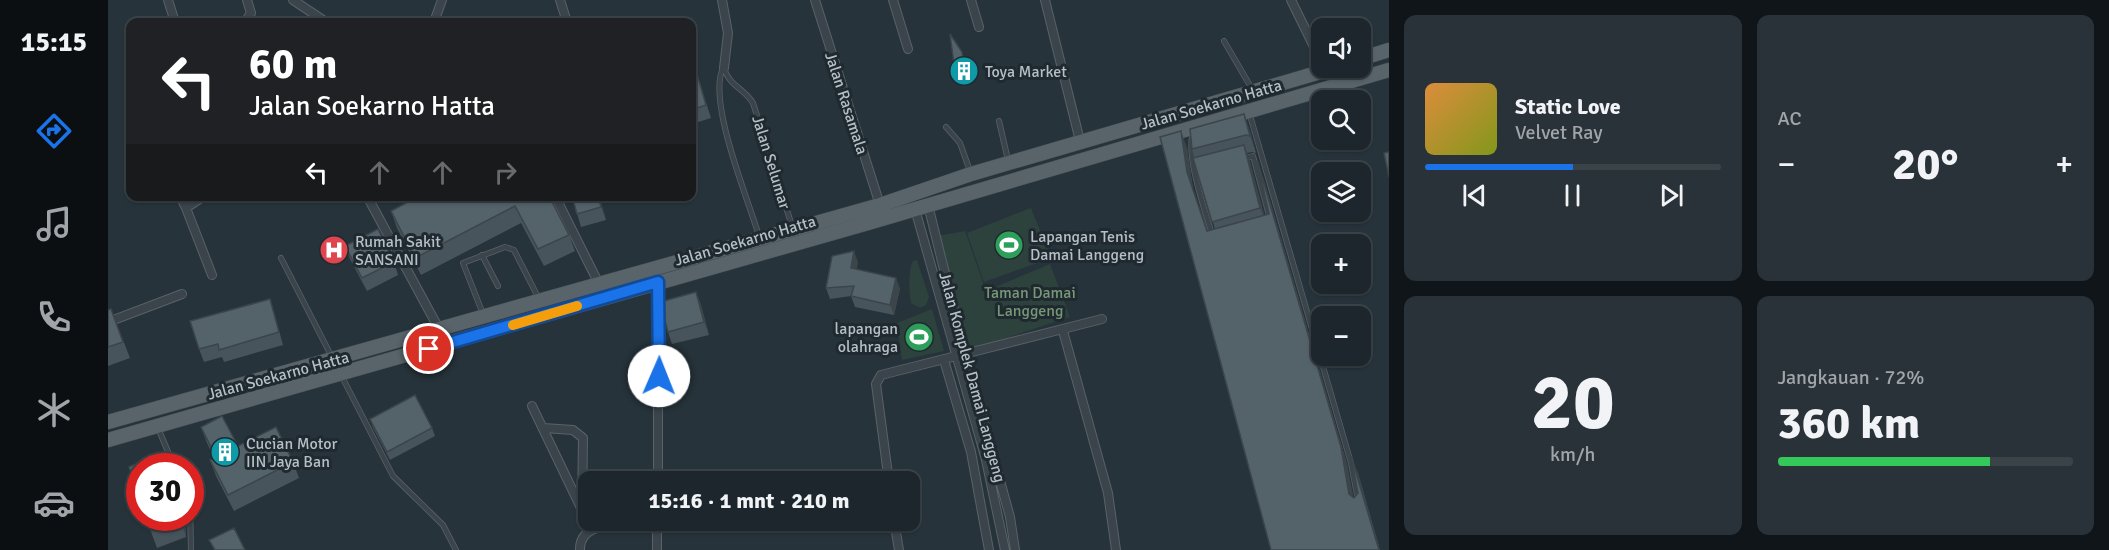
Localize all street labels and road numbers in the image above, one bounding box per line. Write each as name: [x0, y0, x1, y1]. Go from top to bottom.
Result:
street label: Jalan Rasamala: [820, 50, 872, 157]
street label: Jalan Soekarno Hatta: [1138, 75, 1284, 135]
street label: Jalan Selumar: [747, 113, 795, 212]
street label: Jalan Soekarno Hatta: [672, 211, 818, 271]
street label: Jalan Komplek Damai Langgeng: [934, 270, 1010, 485]
street label: Jalan Soekarno Hatta: [205, 347, 351, 404]

